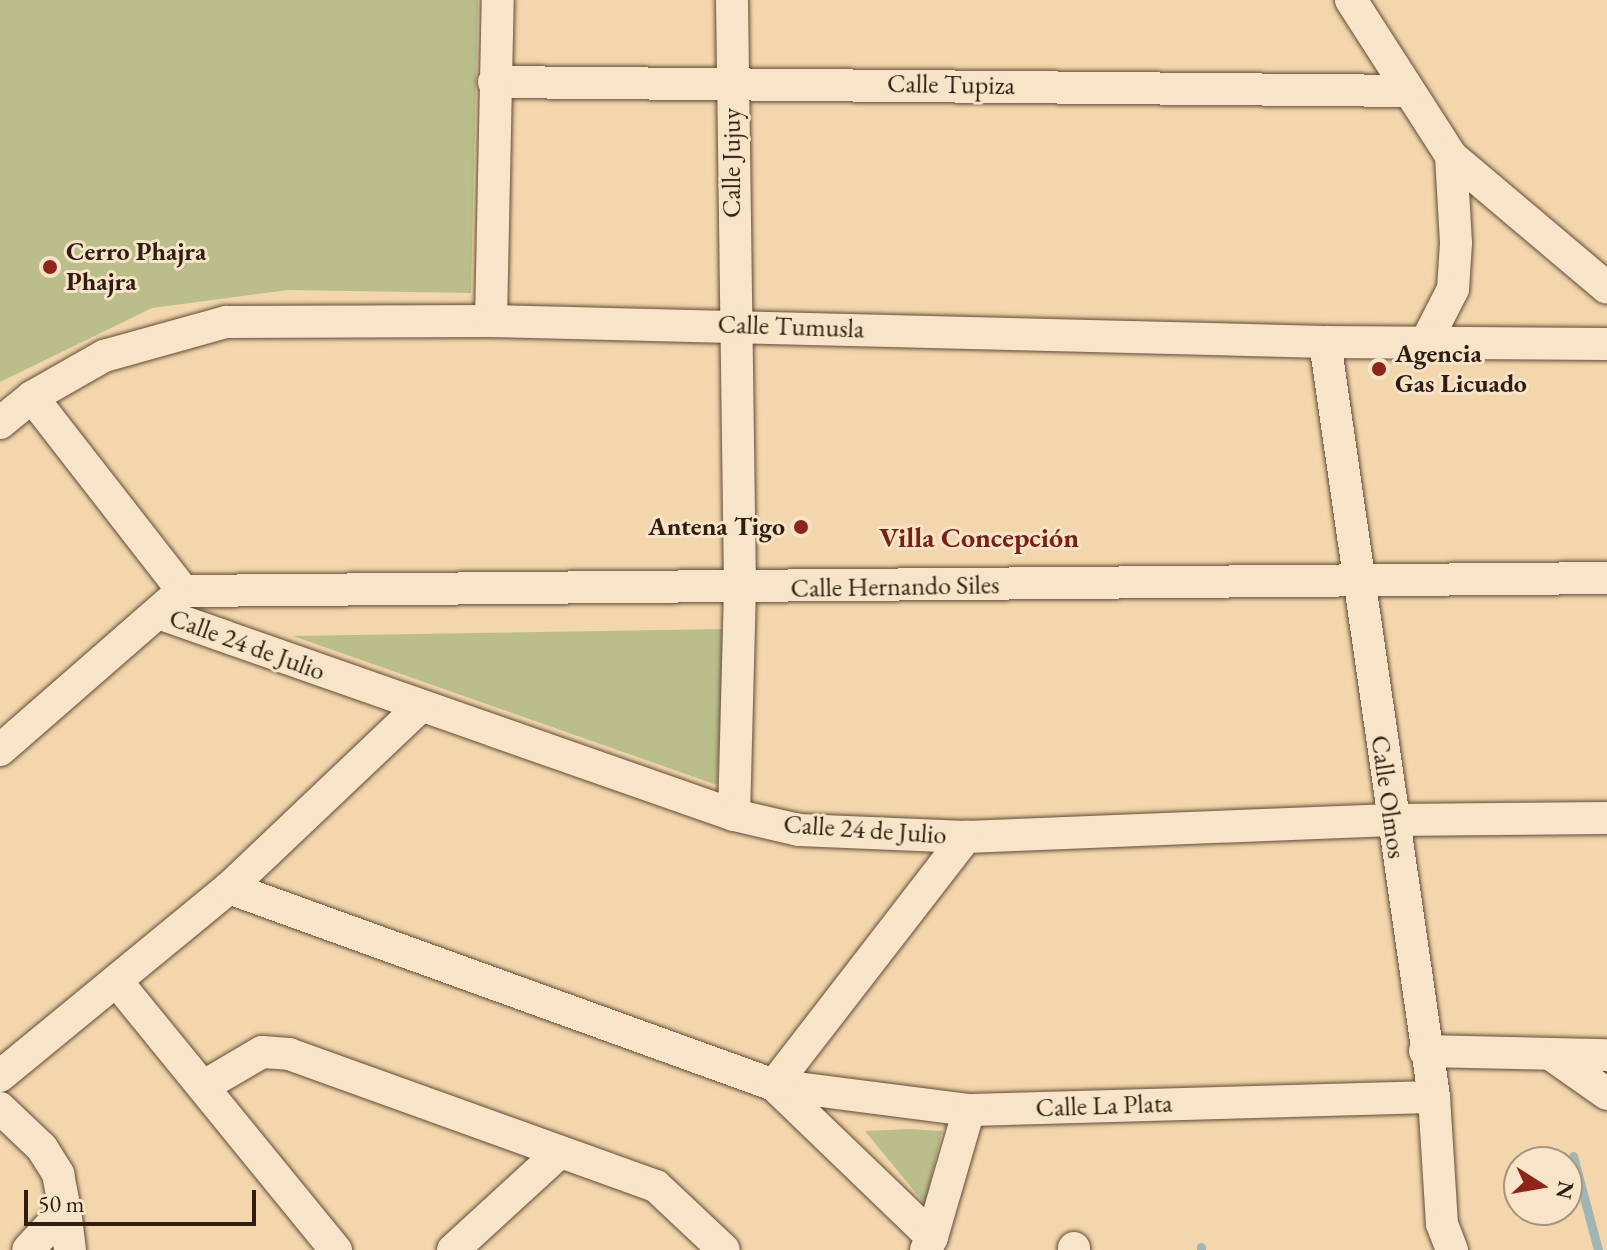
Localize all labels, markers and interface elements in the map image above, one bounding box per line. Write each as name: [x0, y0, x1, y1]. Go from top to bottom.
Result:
street label: Calle Tupiza: [887, 68, 1015, 102]
street label: Calle Jujuy: [716, 108, 748, 218]
place label: Cerro Phajra Phajra: [66, 236, 206, 298]
marker: Cerro Phajra Phajra: [41, 258, 59, 276]
street label: Calle Tumusla: [717, 309, 865, 345]
place label: Agencia Gas Licuado: [1395, 338, 1527, 400]
marker: Agencia Gas Licuado: [1370, 360, 1388, 378]
place label: Antena Tigo: [648, 511, 785, 543]
marker: Antena Tigo: [792, 518, 810, 536]
district label: Villa Concepción: [879, 520, 1079, 554]
street label: Calle Hernando Siles: [790, 570, 1000, 604]
street label: Calle 24 de Julio: [165, 602, 329, 688]
street label: Calle Olmos: [1364, 733, 1412, 861]
street label: Calle 24 de Julio: [782, 809, 948, 851]
street label: Calle La Plata: [1035, 1088, 1173, 1124]
north arrow: [1503, 1146, 1583, 1226]
scale bar: [28, 1174, 260, 1224]
text: N: [1549, 1179, 1581, 1202]
text: 50 m: [38, 1188, 85, 1219]

